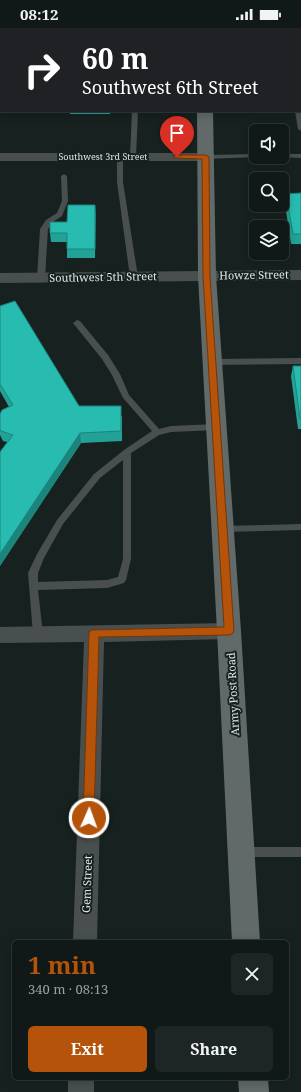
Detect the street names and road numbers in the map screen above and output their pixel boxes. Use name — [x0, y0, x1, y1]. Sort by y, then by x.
street label: Southwest 3rd Street — [58, 150, 148, 163]
street label: Howze Street — [219, 266, 289, 283]
street label: Southwest 5th Street — [49, 268, 157, 285]
street label: Army Post Road — [223, 652, 242, 736]
street label: Gem Street — [78, 855, 95, 913]

